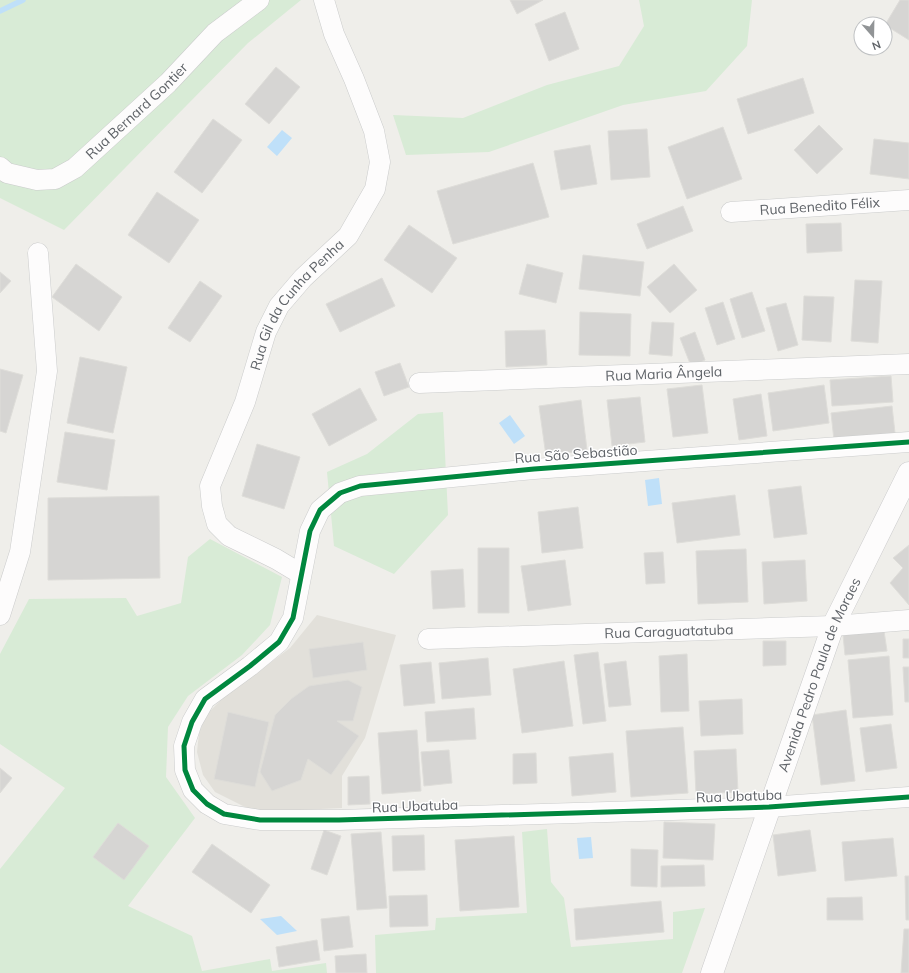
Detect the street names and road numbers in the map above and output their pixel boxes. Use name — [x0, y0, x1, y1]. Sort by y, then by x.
street label: Rua Bernard Gontier — [82, 58, 192, 163]
street label: Rua Benedito Félix — [759, 193, 881, 219]
street label: Rua Gil da Cunha Penha — [246, 235, 348, 372]
street label: Rua Maria Ângela — [605, 362, 723, 385]
street label: Rua São Sebastião — [514, 441, 638, 467]
street label: Avenida Pedro Paula de Moraes — [774, 575, 865, 774]
street label: Rua Caraguatatuba — [604, 620, 734, 642]
street label: Rua Ubatuba — [695, 785, 783, 807]
street label: Rua Ubatuba — [371, 795, 459, 817]

